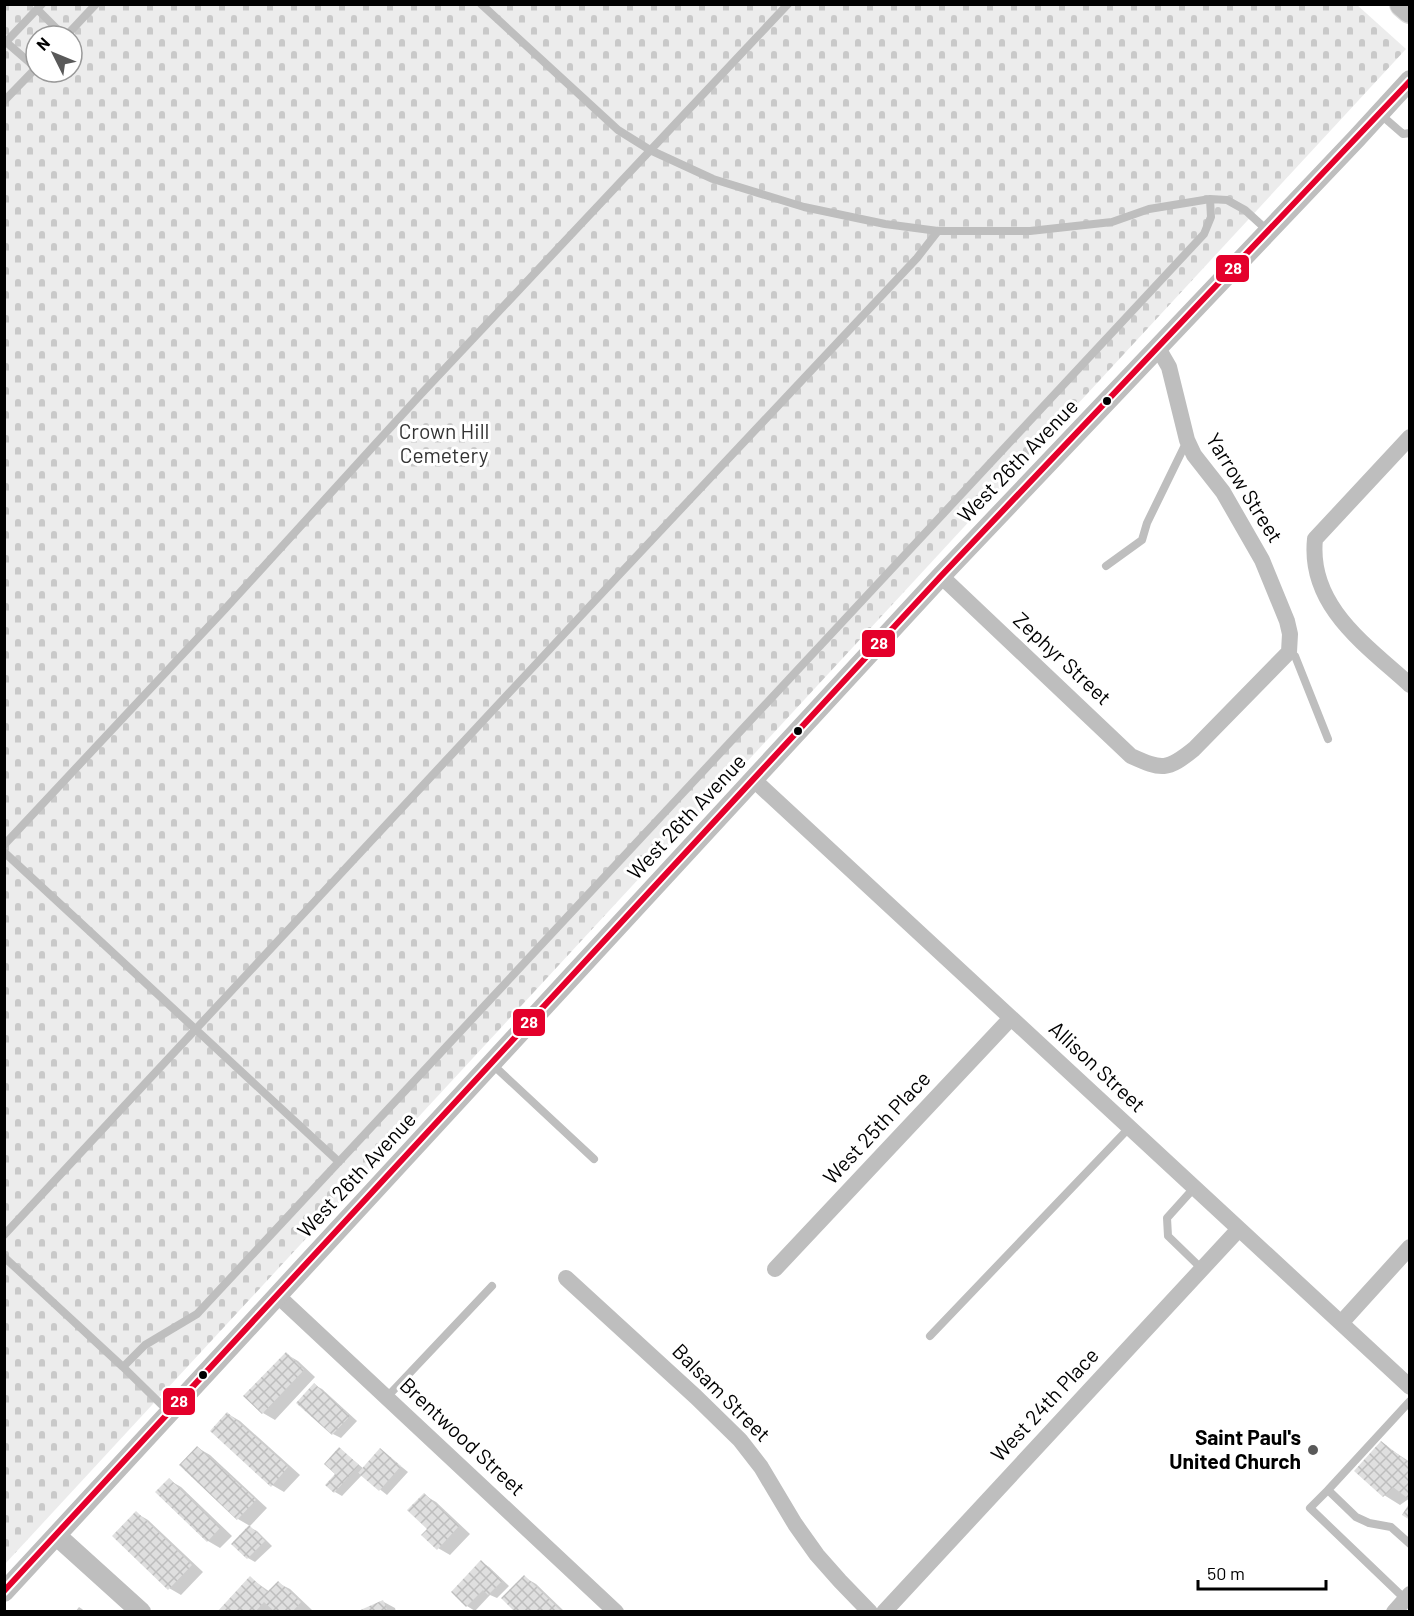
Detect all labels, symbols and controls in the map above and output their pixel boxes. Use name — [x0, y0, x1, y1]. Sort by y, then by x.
north arrow — [24, 24, 84, 84]
text: N — [32, 33, 53, 54]
line badge: 28 — [1215, 254, 1250, 283]
text: 28 — [1224, 258, 1242, 277]
street label: West 26th Avenue — [952, 393, 1082, 527]
unlabelled marker — [1101, 395, 1113, 407]
park label: Crown Hill Cemetery — [399, 418, 489, 467]
street label: Yarrow Street — [1202, 428, 1289, 547]
street label: Zephyr Street — [1009, 606, 1117, 709]
line badge: 28 — [861, 629, 896, 658]
text: 28 — [870, 633, 888, 652]
unlabelled marker — [792, 725, 804, 737]
street label: West 26th Avenue — [621, 748, 750, 884]
line badge: 28 — [512, 1008, 546, 1037]
text: 28 — [520, 1012, 538, 1031]
street label: Allison Street — [1045, 1015, 1151, 1117]
street label: West 25th Place — [817, 1065, 935, 1189]
street label: West 26th Avenue — [291, 1106, 420, 1242]
street label: Balsam Street — [668, 1338, 776, 1446]
street label: West 24th Place — [985, 1342, 1103, 1466]
unlabelled marker — [197, 1369, 209, 1381]
street label: Brentwood Street — [395, 1372, 531, 1500]
line badge: 28 — [162, 1387, 196, 1416]
text: 28 — [170, 1391, 188, 1410]
place label: Saint Paul's United Church — [1169, 1424, 1301, 1473]
marker: Saint Paul's United Church — [1306, 1443, 1320, 1457]
scale bar — [1198, 1553, 1326, 1591]
text: 50 m — [1207, 1562, 1245, 1584]

